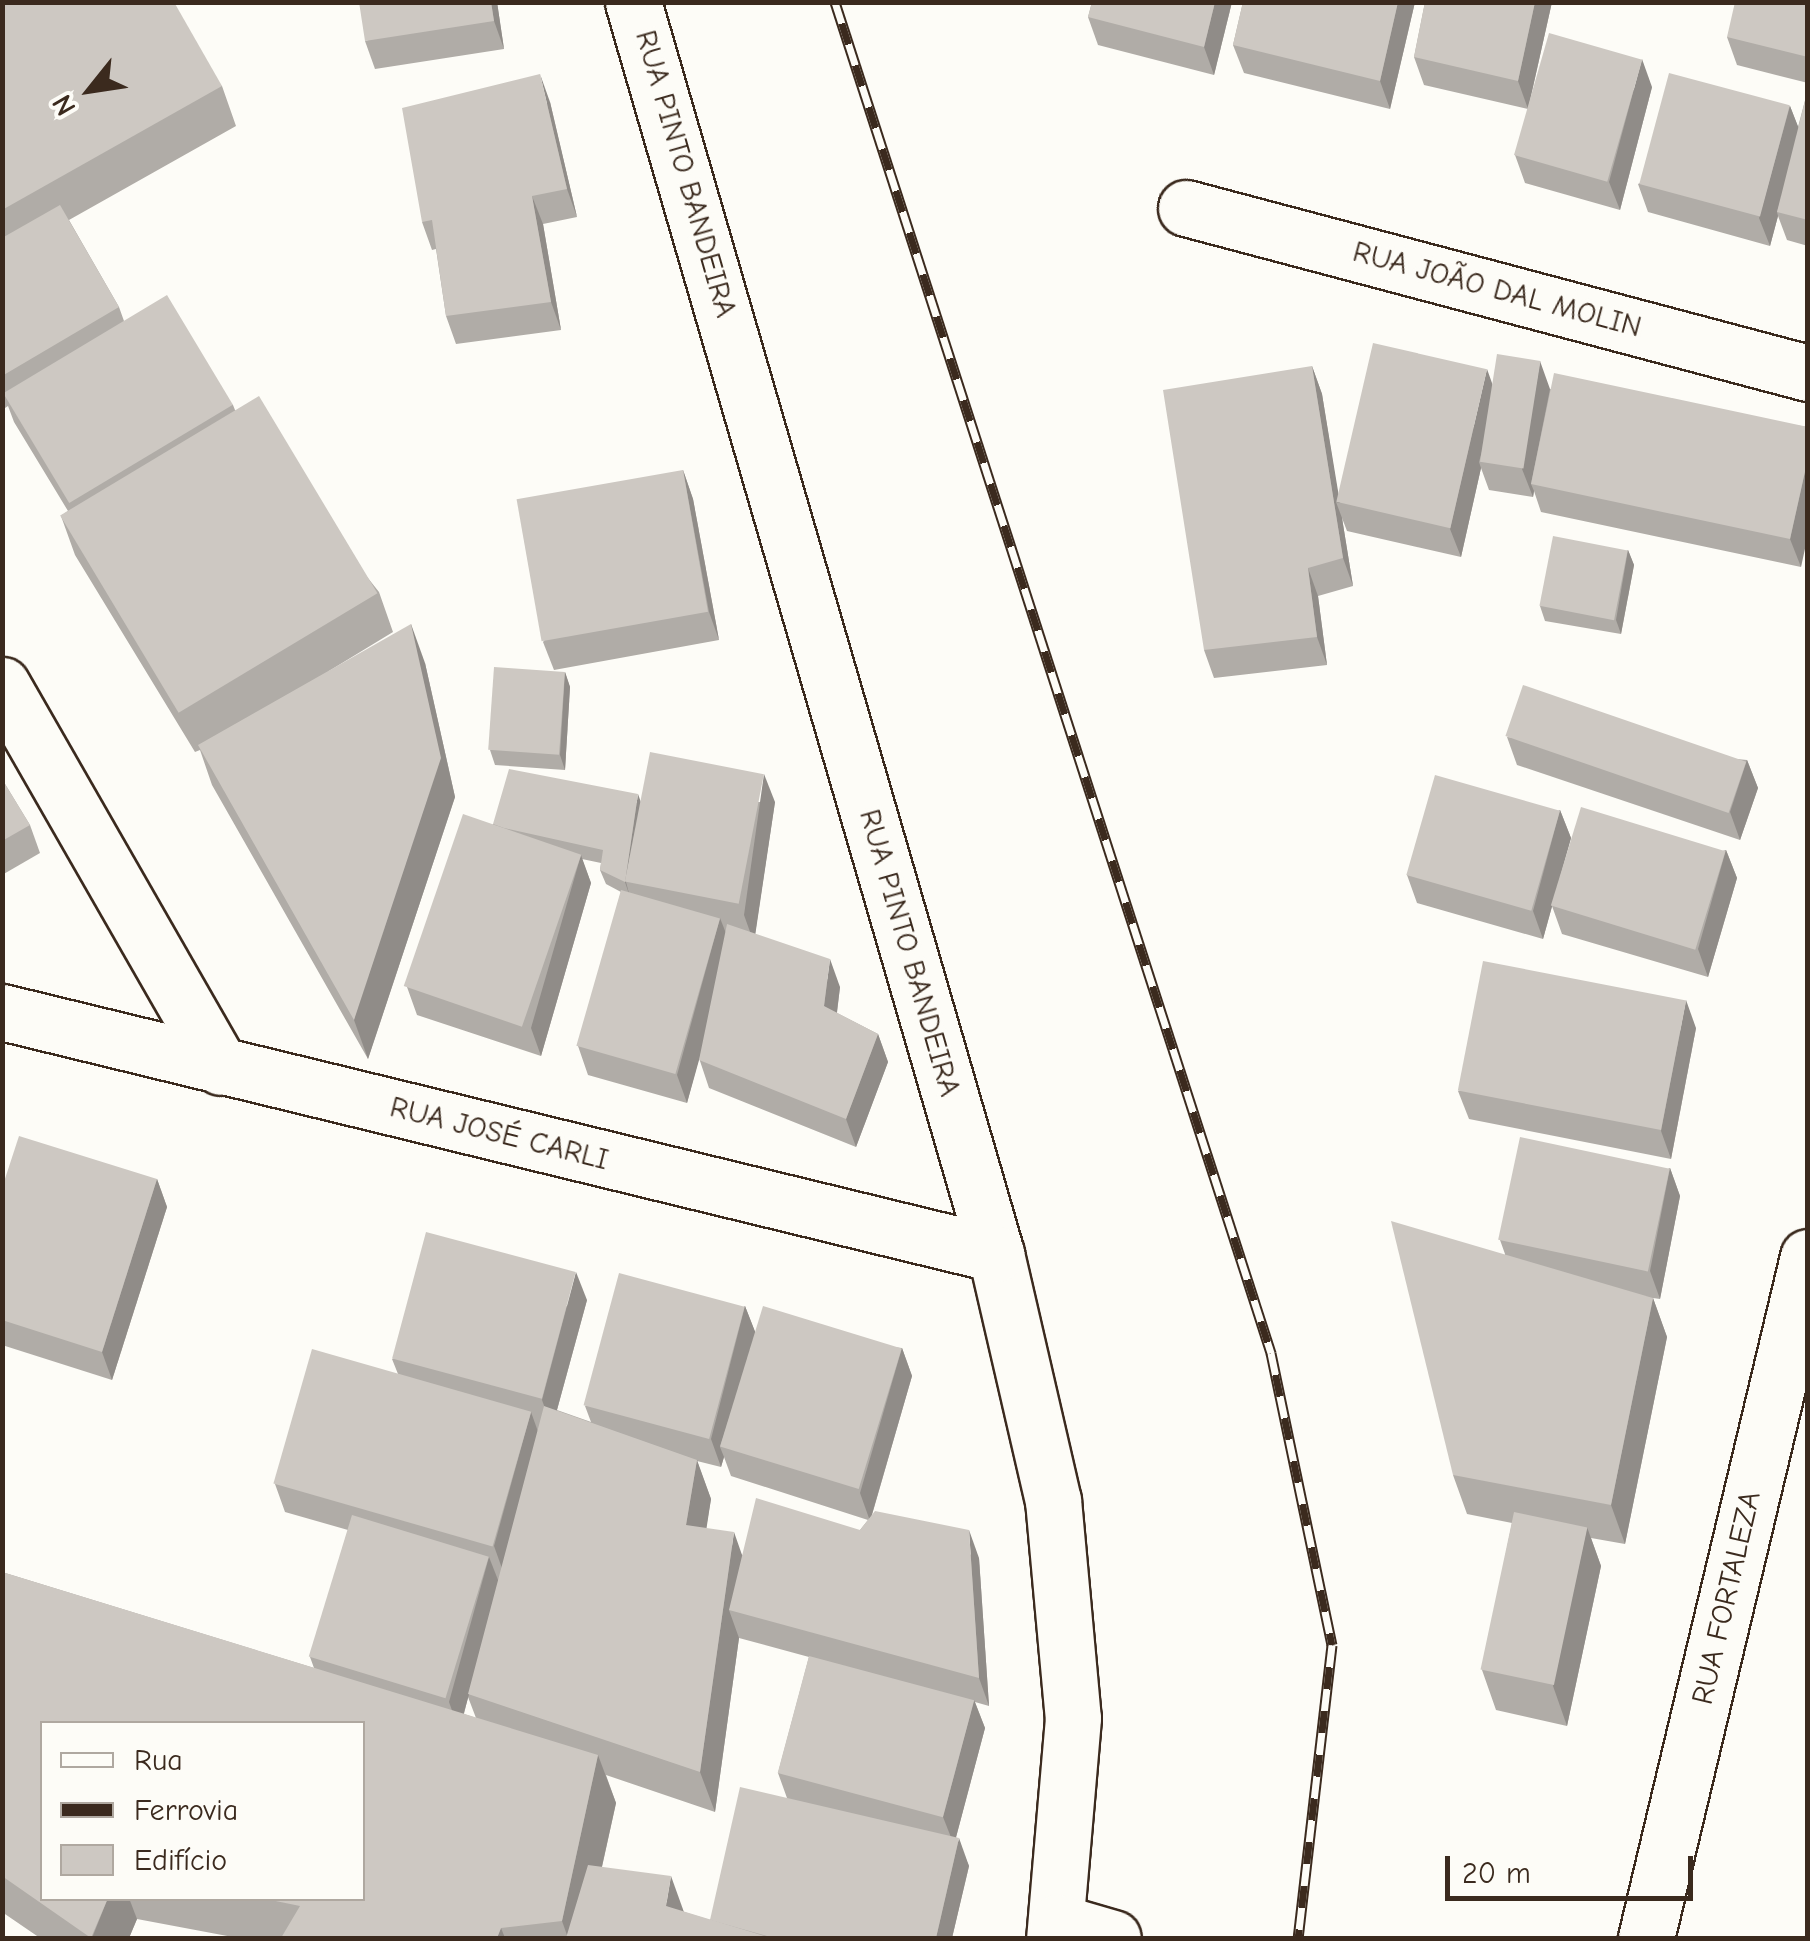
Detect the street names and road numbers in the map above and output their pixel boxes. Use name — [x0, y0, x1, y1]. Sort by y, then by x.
street label: RUA PINTO BANDEIRA — [627, 26, 743, 322]
street label: RUA JOÃO DAL MOLIN — [1349, 234, 1645, 346]
street label: RUA PINTO BANDEIRA — [851, 805, 967, 1101]
street label: RUA JOSÉ CARLI — [386, 1089, 612, 1179]
street label: RUA FORTALEZA — [1685, 1488, 1769, 1708]

